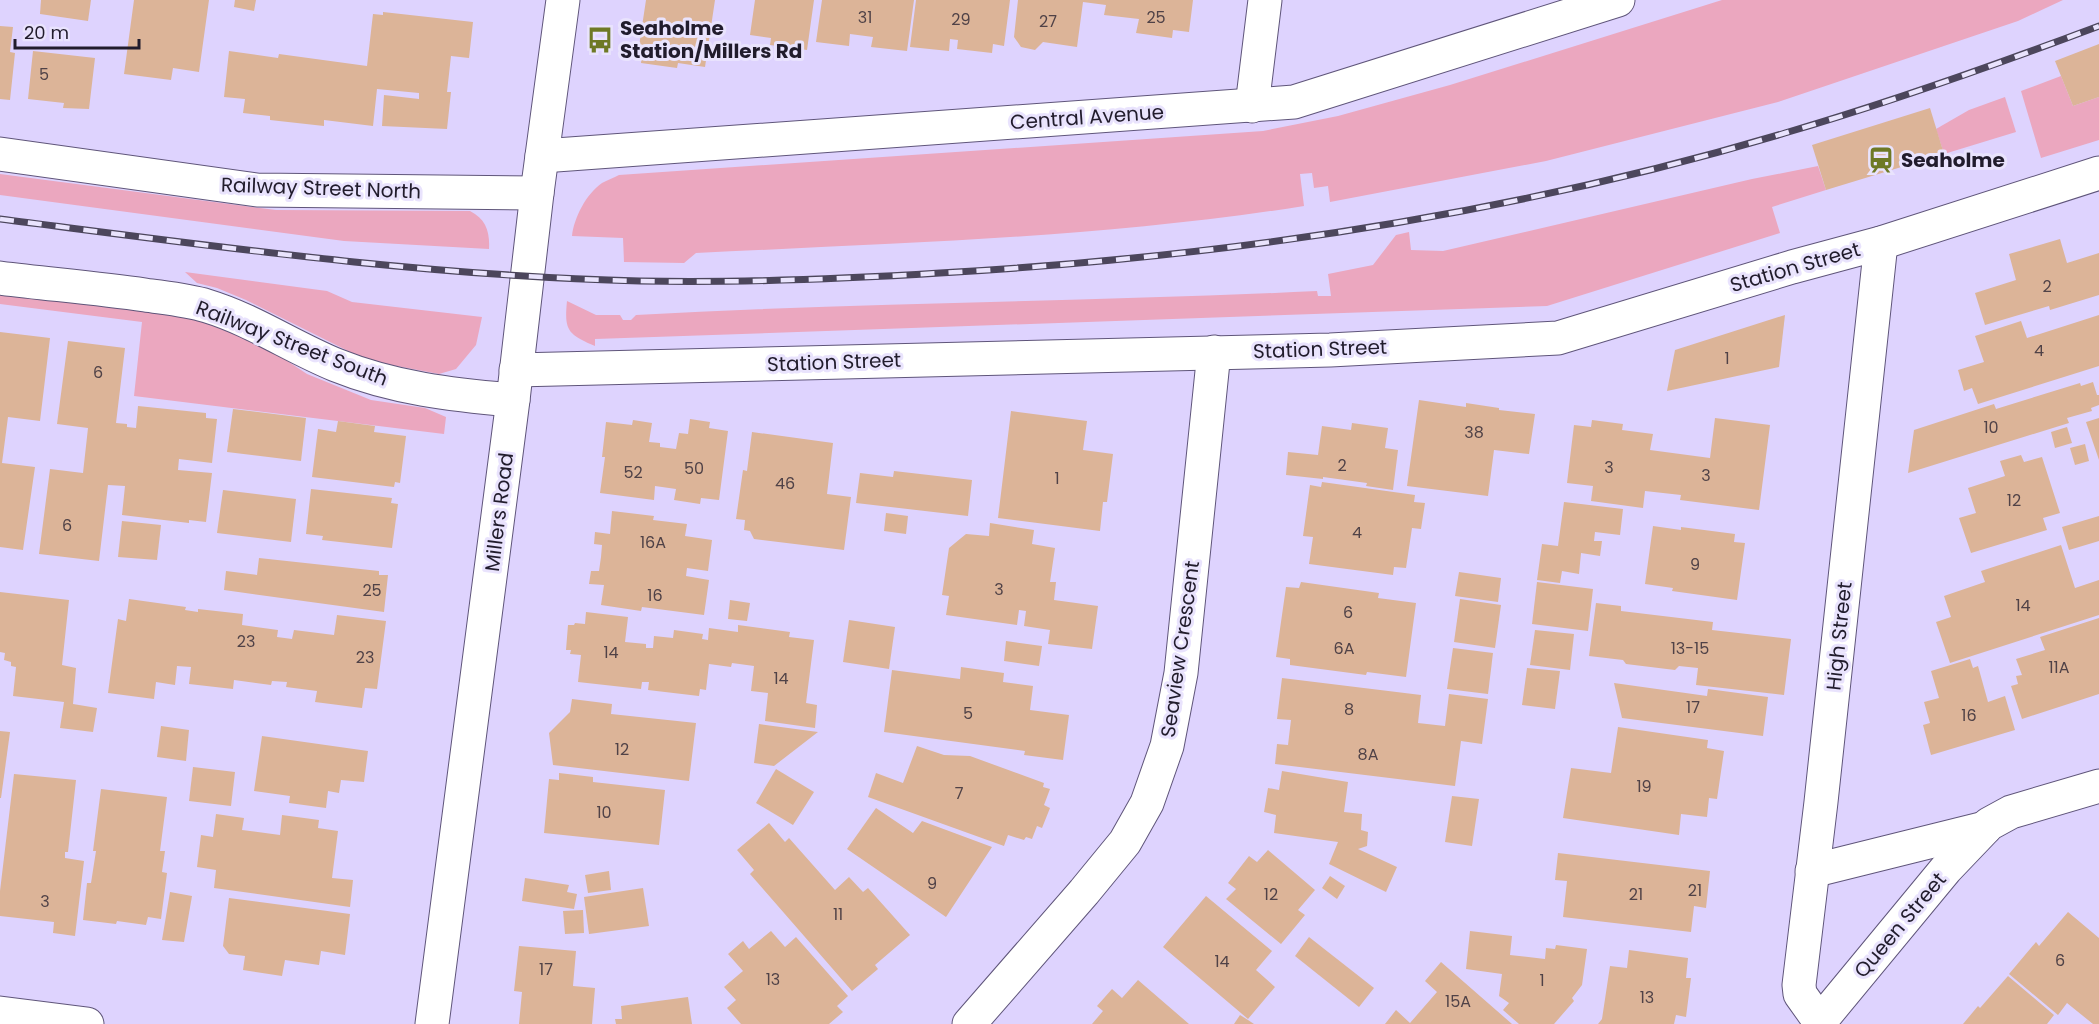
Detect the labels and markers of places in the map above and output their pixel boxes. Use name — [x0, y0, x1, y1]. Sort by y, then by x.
place label: Seaholme Station/Millers Rd — [620, 14, 802, 65]
bus stop icon: Seaholme Station/Millers Rd — [585, 25, 615, 55]
station icon: Seaholme — [1866, 145, 1896, 175]
place label: Seaholme — [1901, 146, 2005, 174]

